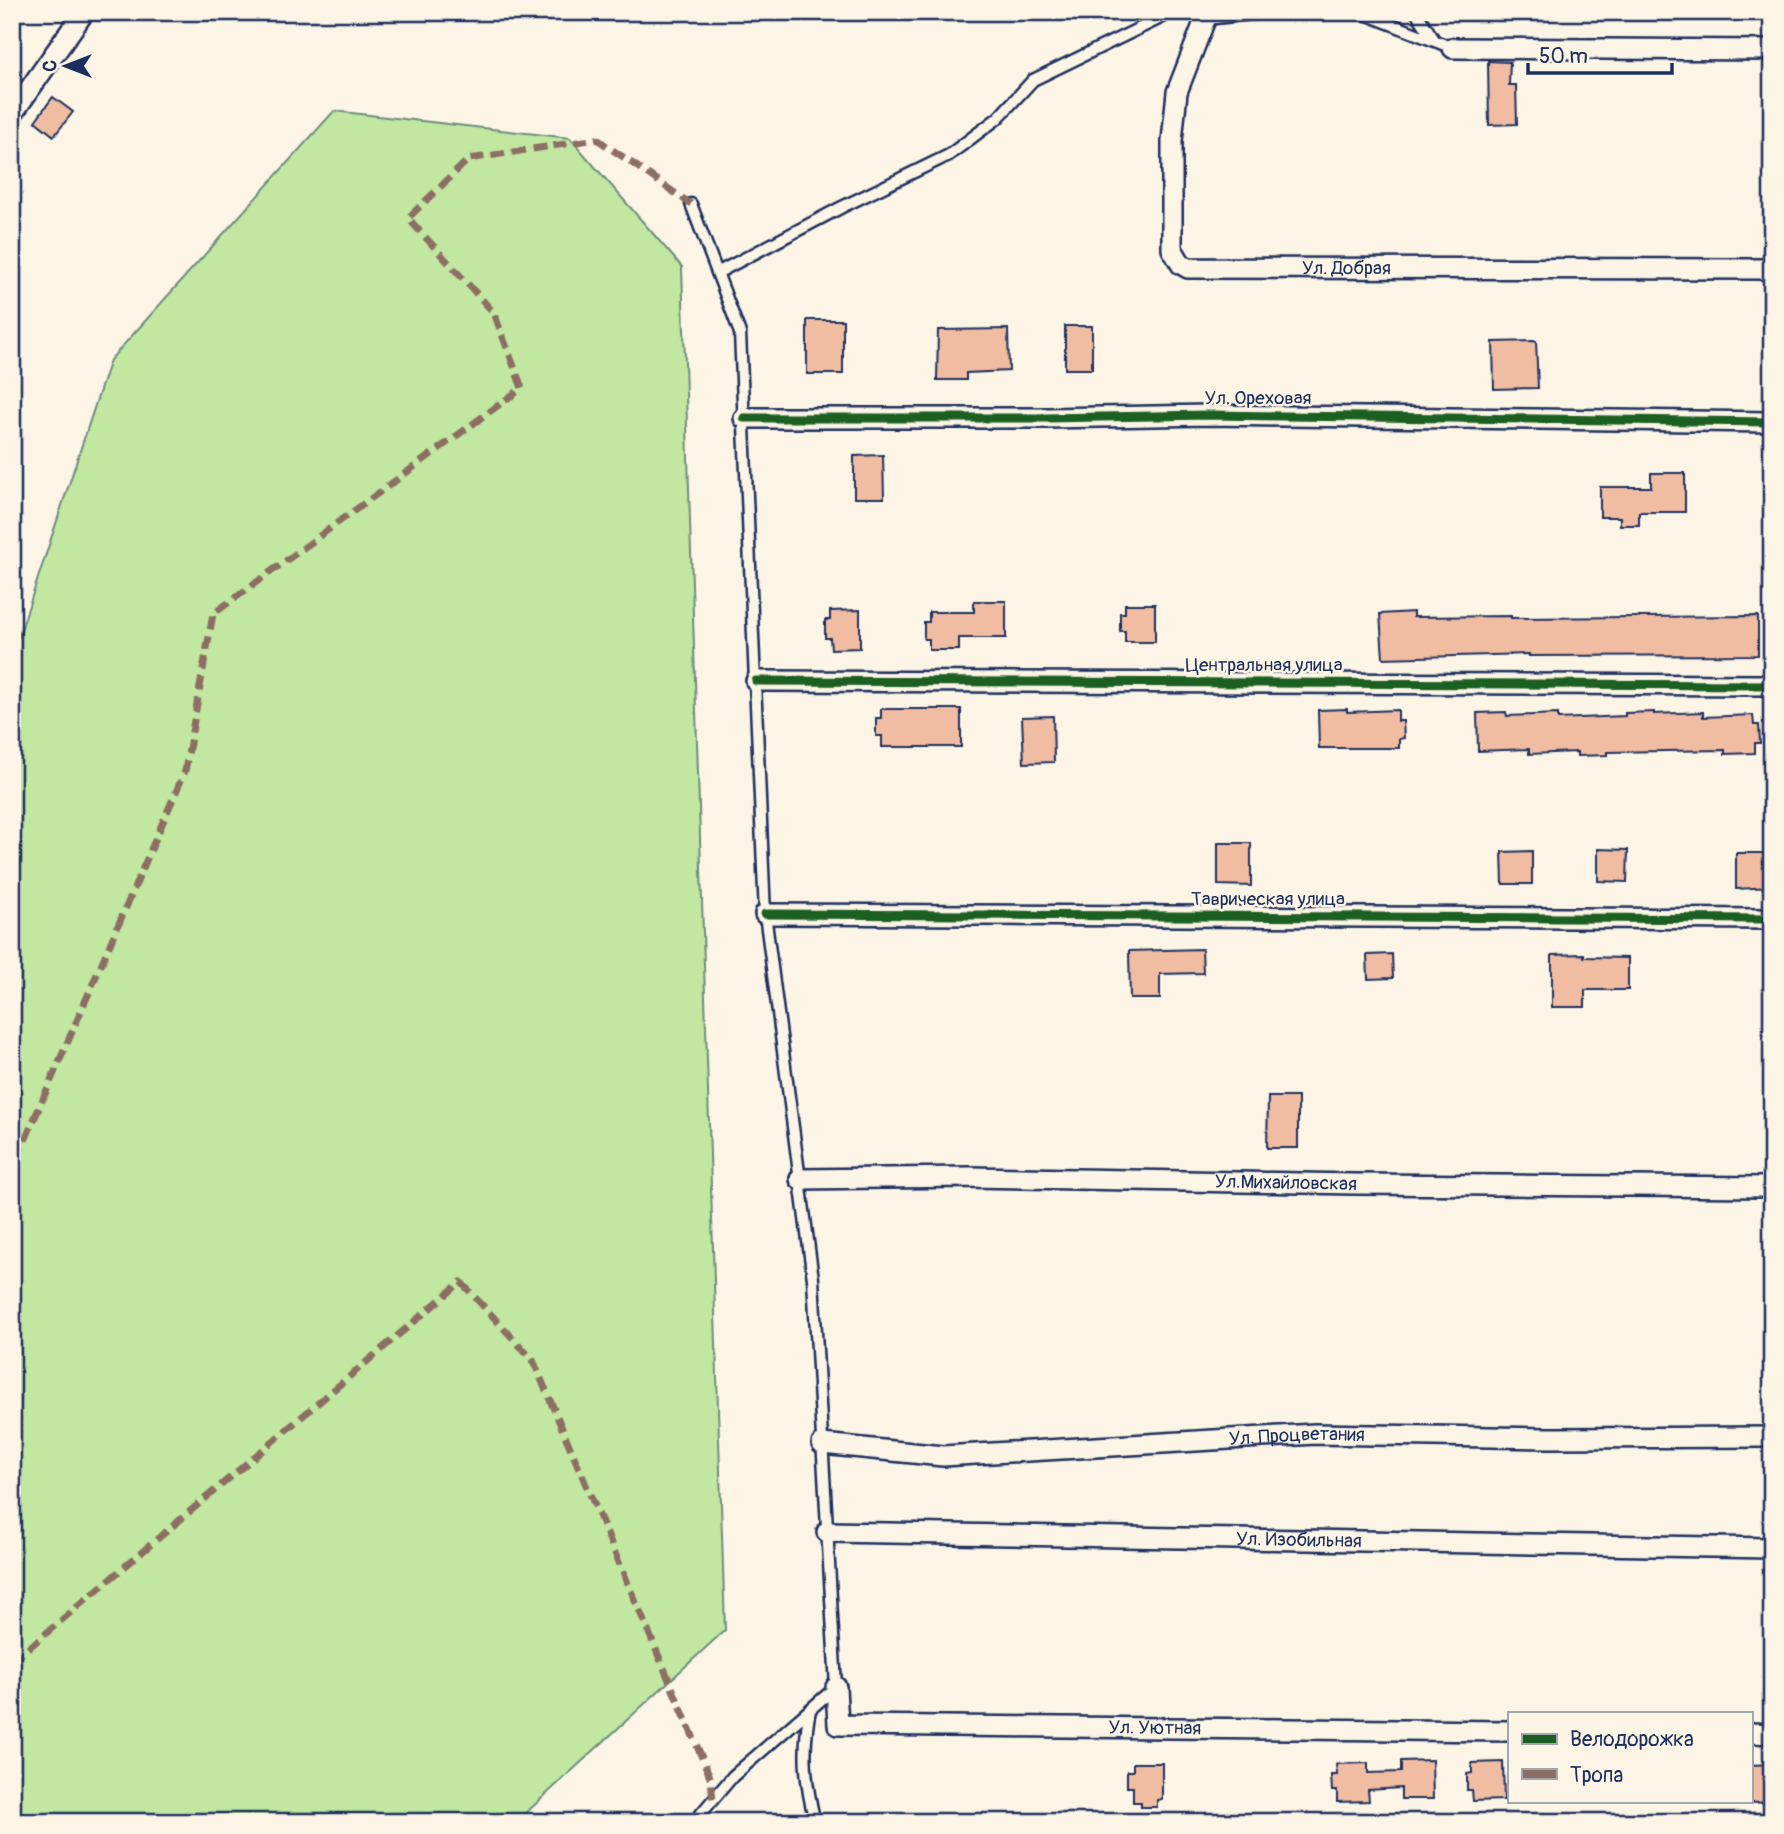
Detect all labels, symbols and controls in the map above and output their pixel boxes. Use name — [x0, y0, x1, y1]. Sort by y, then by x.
north arrow — [32, 32, 102, 102]
scale bar — [1528, 32, 1672, 76]
text: 50 m — [1539, 43, 1588, 70]
text: С — [38, 60, 62, 72]
street label: Ул. Добрая — [1302, 256, 1391, 280]
street label: Ул. Ореховая — [1205, 386, 1312, 410]
street label: Центральная улица — [1185, 653, 1343, 677]
street label: Таврическая улица — [1191, 887, 1345, 911]
street label: Ул.Михайловская — [1215, 1169, 1357, 1196]
street label: Ул. Процветания — [1228, 1422, 1365, 1451]
street label: Ул. Изобильная — [1236, 1527, 1362, 1553]
legend — [1508, 1712, 1752, 1802]
street label: Ул. Уютная — [1108, 1715, 1201, 1740]
text: Велодорожка — [1570, 1726, 1694, 1753]
text: Тропа — [1570, 1762, 1623, 1789]

